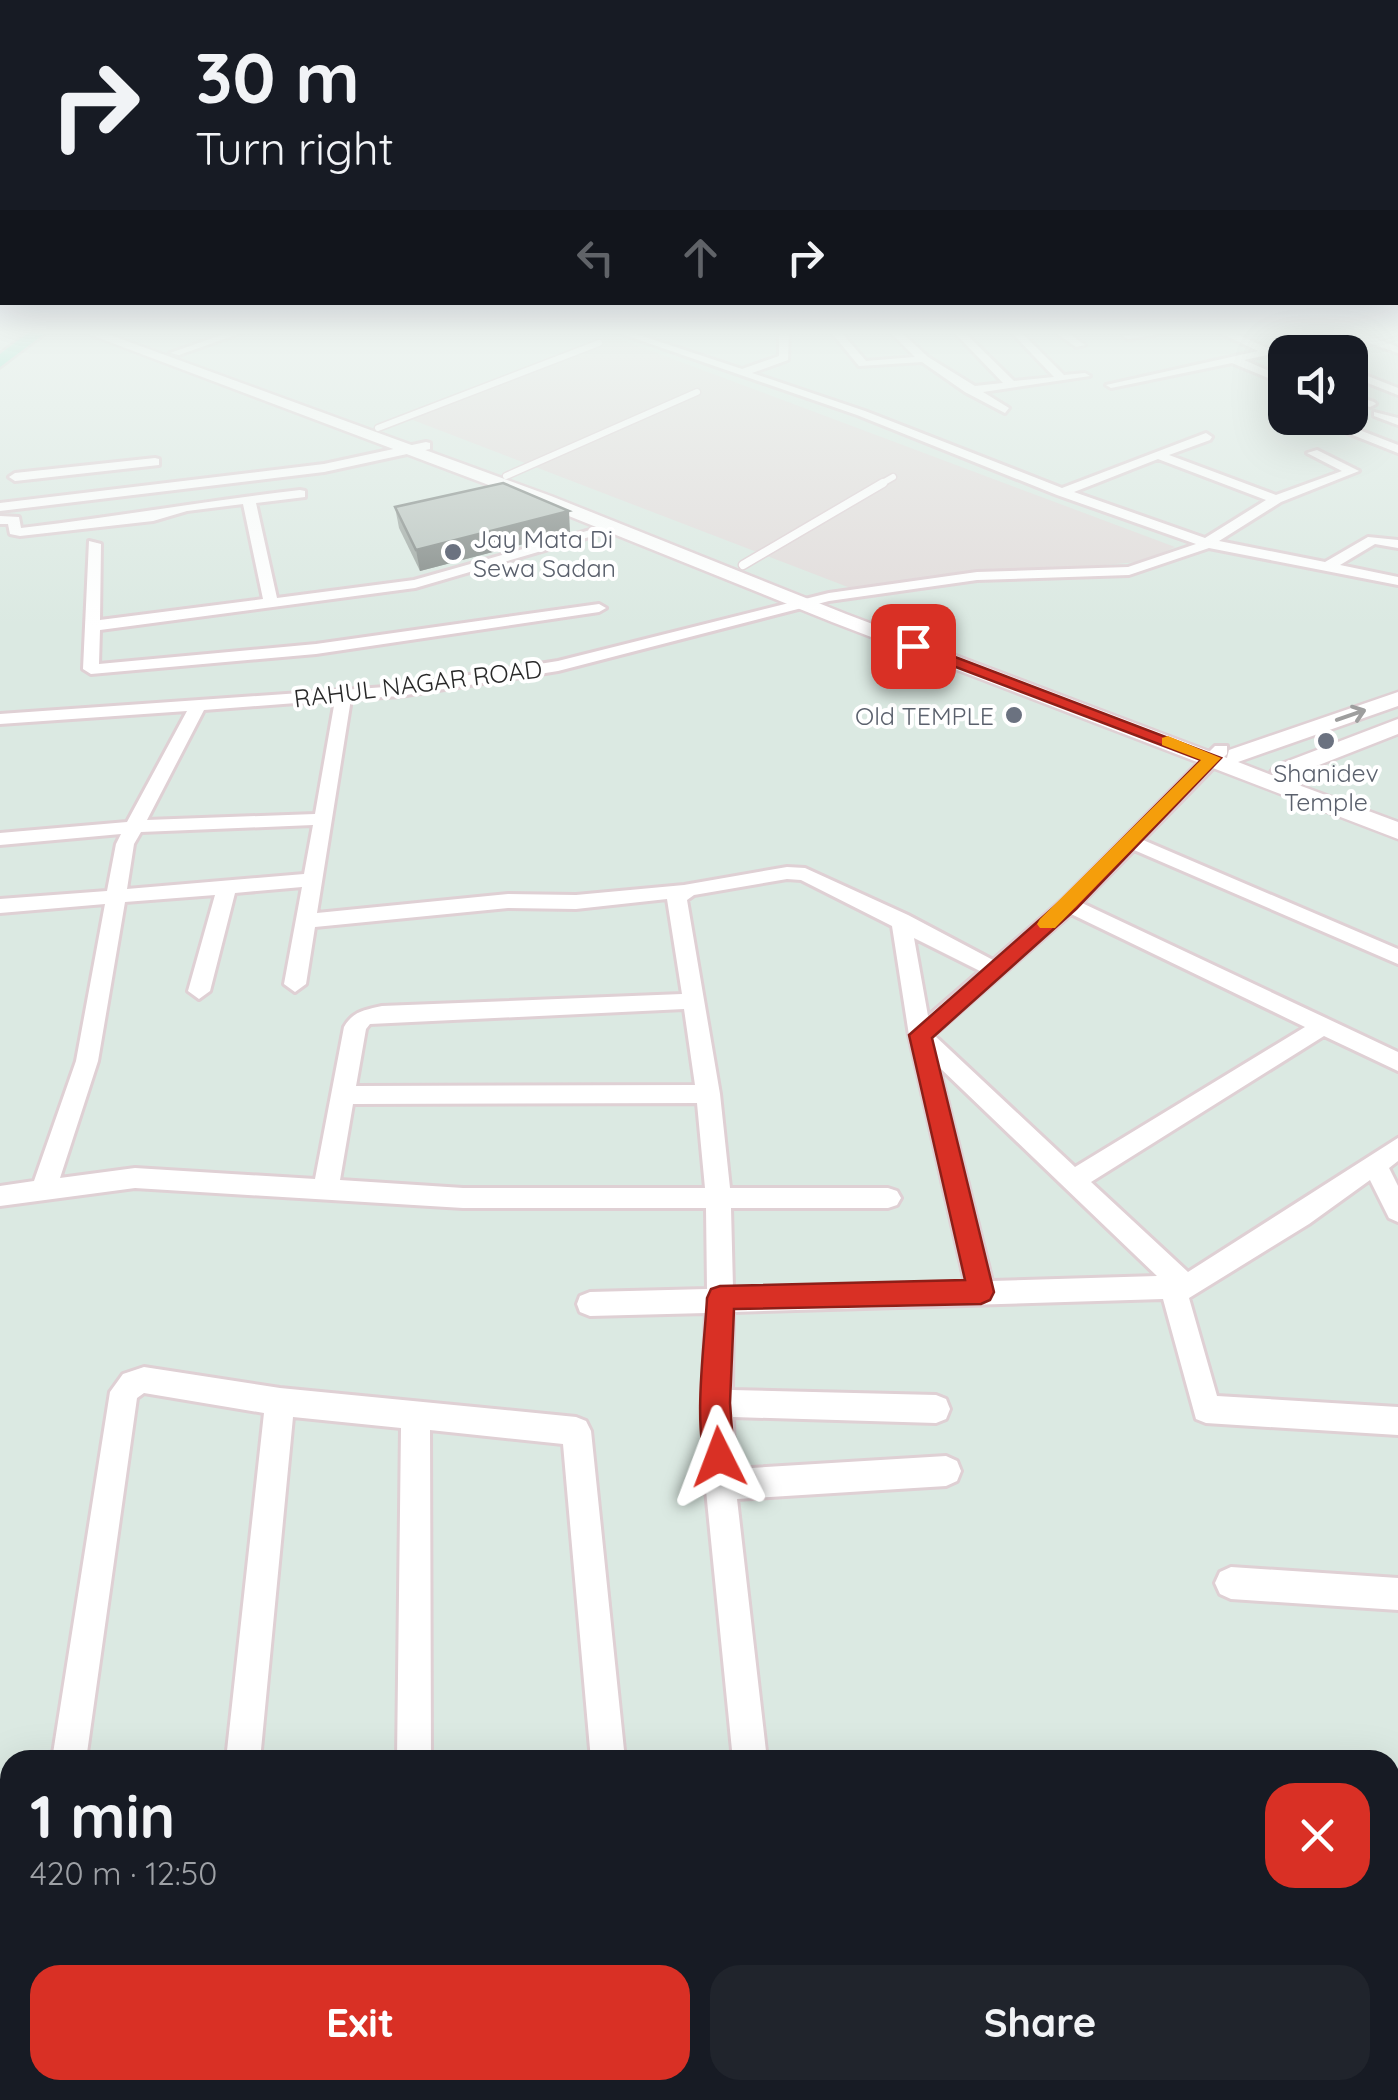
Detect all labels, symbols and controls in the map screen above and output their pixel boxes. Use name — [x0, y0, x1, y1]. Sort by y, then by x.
text: 30 m — [195, 33, 360, 121]
icon: right — [30, 40, 160, 170]
text: Turn right — [195, 120, 394, 176]
icon: left — [568, 230, 623, 285]
icon: ahead — [673, 230, 728, 285]
icon: right — [778, 230, 833, 285]
map controls — [1268, 335, 1368, 435]
button: sound — [1268, 335, 1368, 435]
place label: Jay Mata Di Sewa Sadan — [473, 523, 616, 583]
marker: Jay Mata Di Sewa Sadan — [442, 541, 464, 563]
pin — [871, 604, 956, 689]
icon: arrive — [886, 619, 941, 674]
street label: RAHUL NAGAR ROAD — [292, 652, 544, 714]
place label: Old TEMPLE — [855, 700, 994, 731]
marker: Old TEMPLE — [1003, 704, 1025, 726]
one-way arrow — [1334, 705, 1365, 723]
marker: Shanidev Temple — [1315, 730, 1337, 752]
place label: Shanidev Temple — [1273, 757, 1379, 817]
position arrow — [667, 1405, 771, 1509]
text: 1 min — [30, 1778, 175, 1853]
button: close — [1265, 1783, 1370, 1888]
text: 420 m · 12:50 — [30, 1853, 217, 1893]
button: Exit — [30, 1965, 690, 2080]
button: Share — [710, 1965, 1370, 2080]

